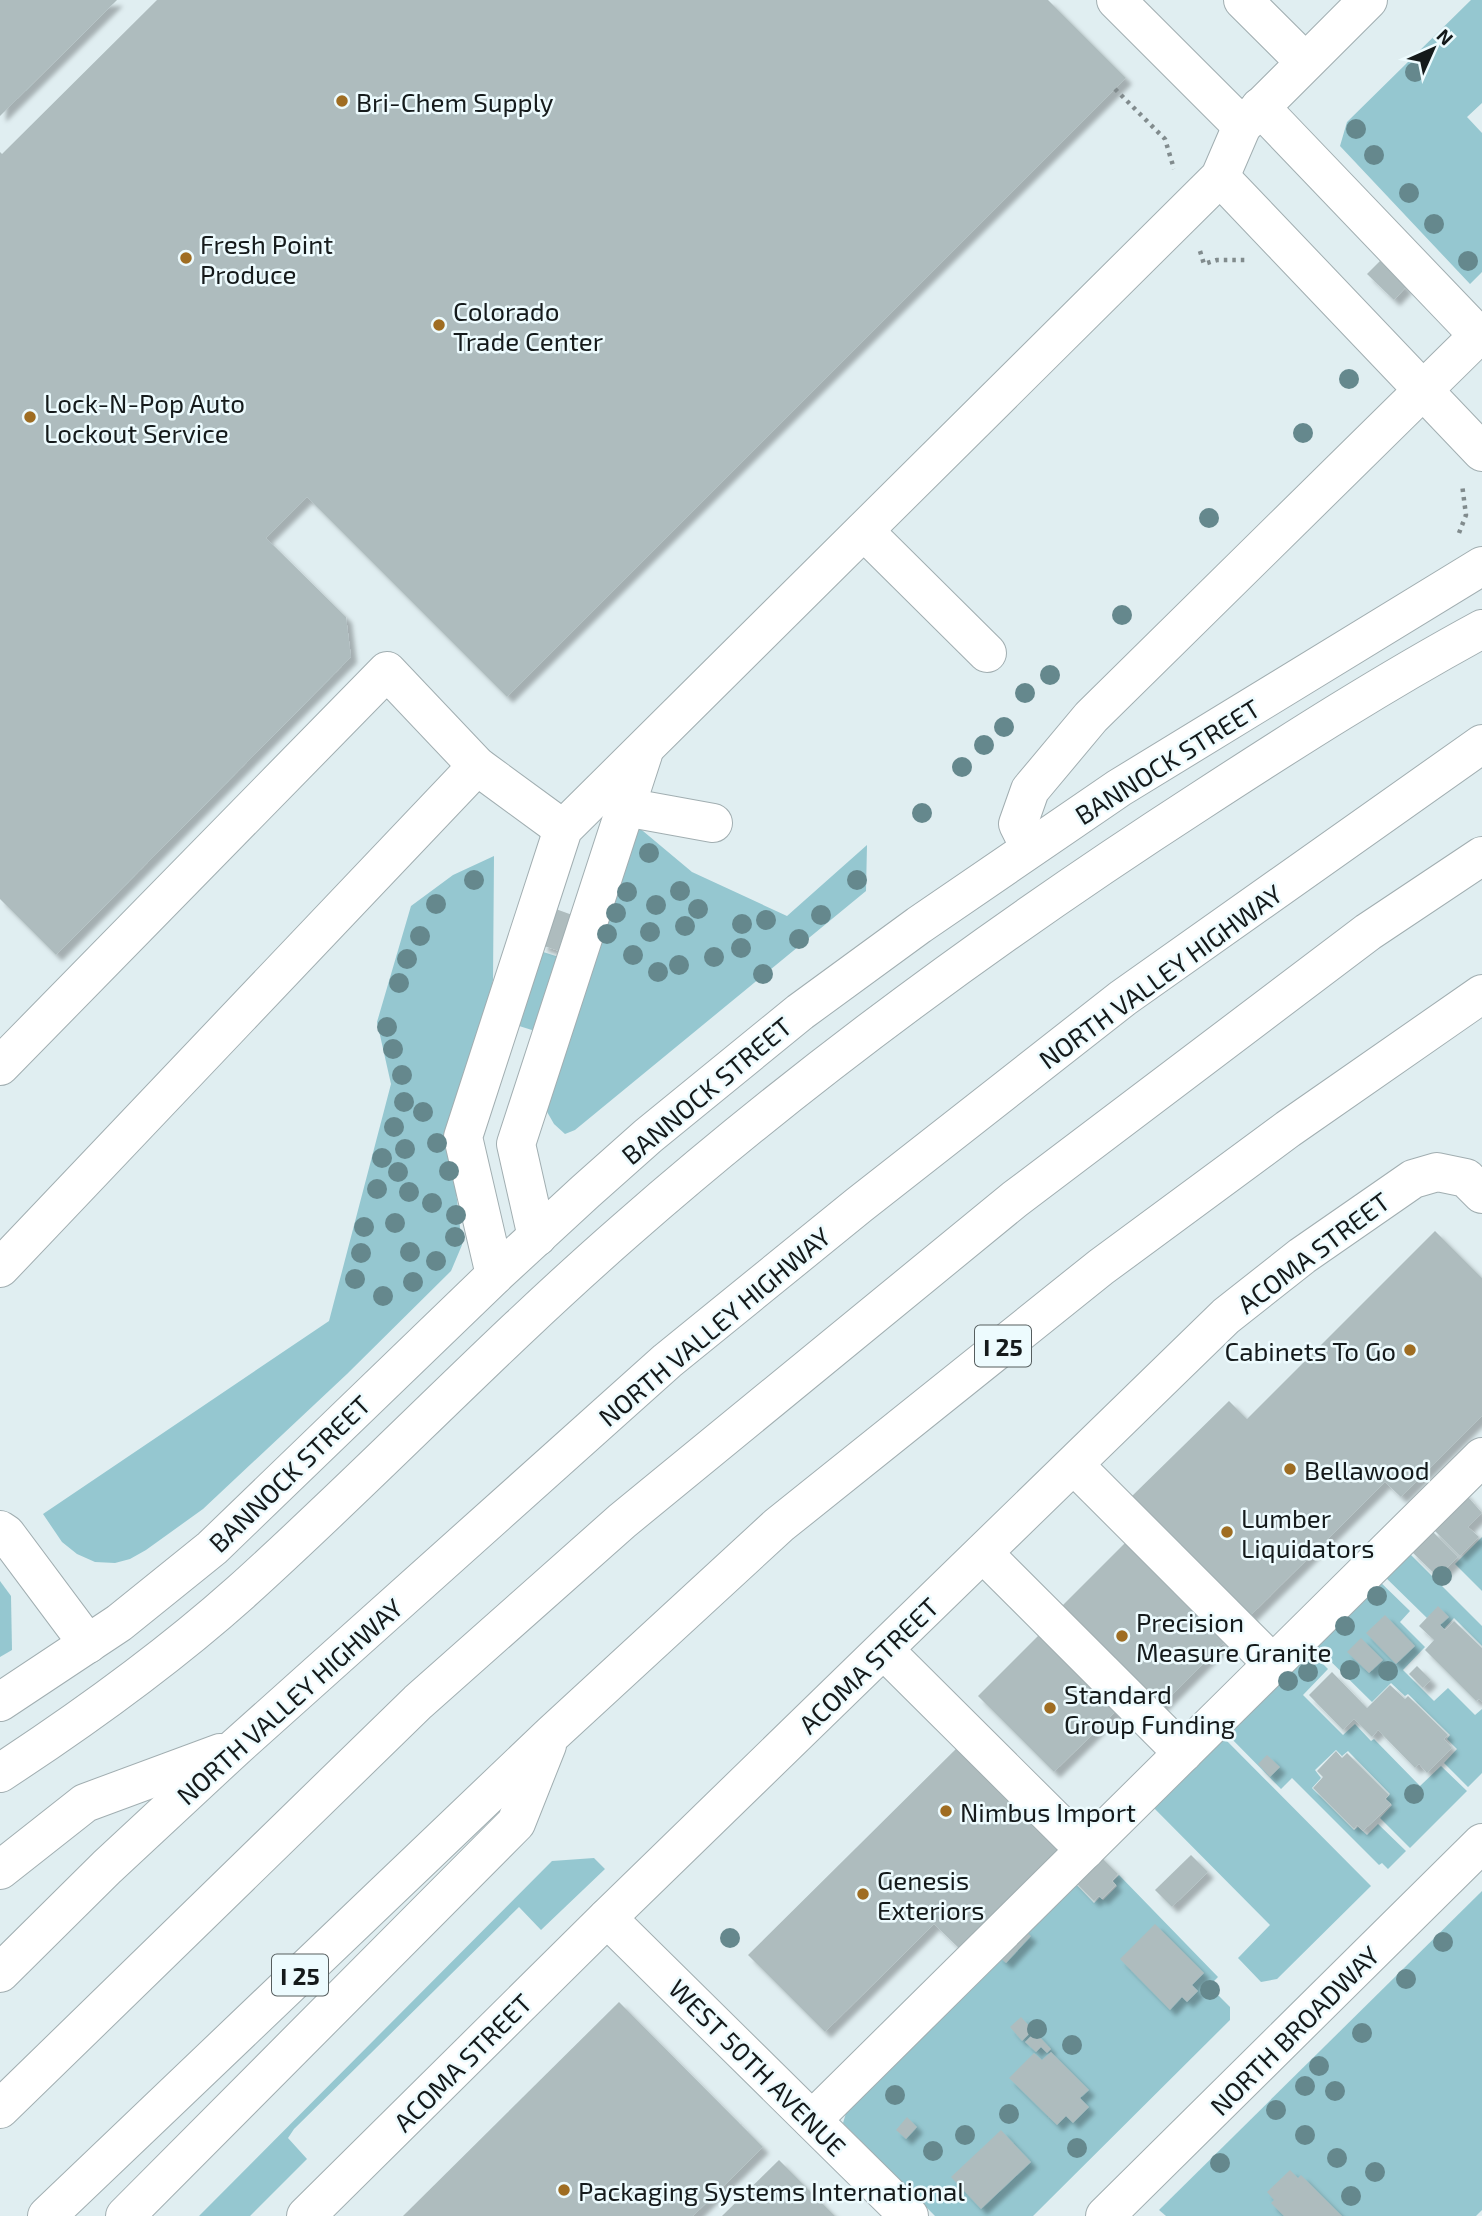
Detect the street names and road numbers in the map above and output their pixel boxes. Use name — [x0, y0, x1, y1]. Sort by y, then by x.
street label: BANNOCK STREET — [1069, 692, 1265, 830]
street label: NORTH VALLEY HIGHWAY — [1032, 877, 1288, 1075]
street label: BANNOCK STREET — [615, 1010, 797, 1170]
street label: ACOMA STREET — [1231, 1185, 1395, 1319]
street label: NORTH VALLEY HIGHWAY — [592, 1220, 836, 1432]
road number: I 25 — [975, 1326, 1031, 1366]
street label: BANNOCK STREET — [202, 1388, 376, 1558]
street label: NORTH VALLEY HIGHWAY — [170, 1591, 408, 1811]
street label: ACOMA STREET — [792, 1591, 944, 1739]
street label: NORTH BROADWAY — [1203, 1939, 1385, 2121]
road number: I 25 — [272, 1954, 328, 1996]
street label: WEST 50TH AVENUE — [663, 1972, 853, 2162]
street label: ACOMA STREET — [387, 1987, 537, 2137]

